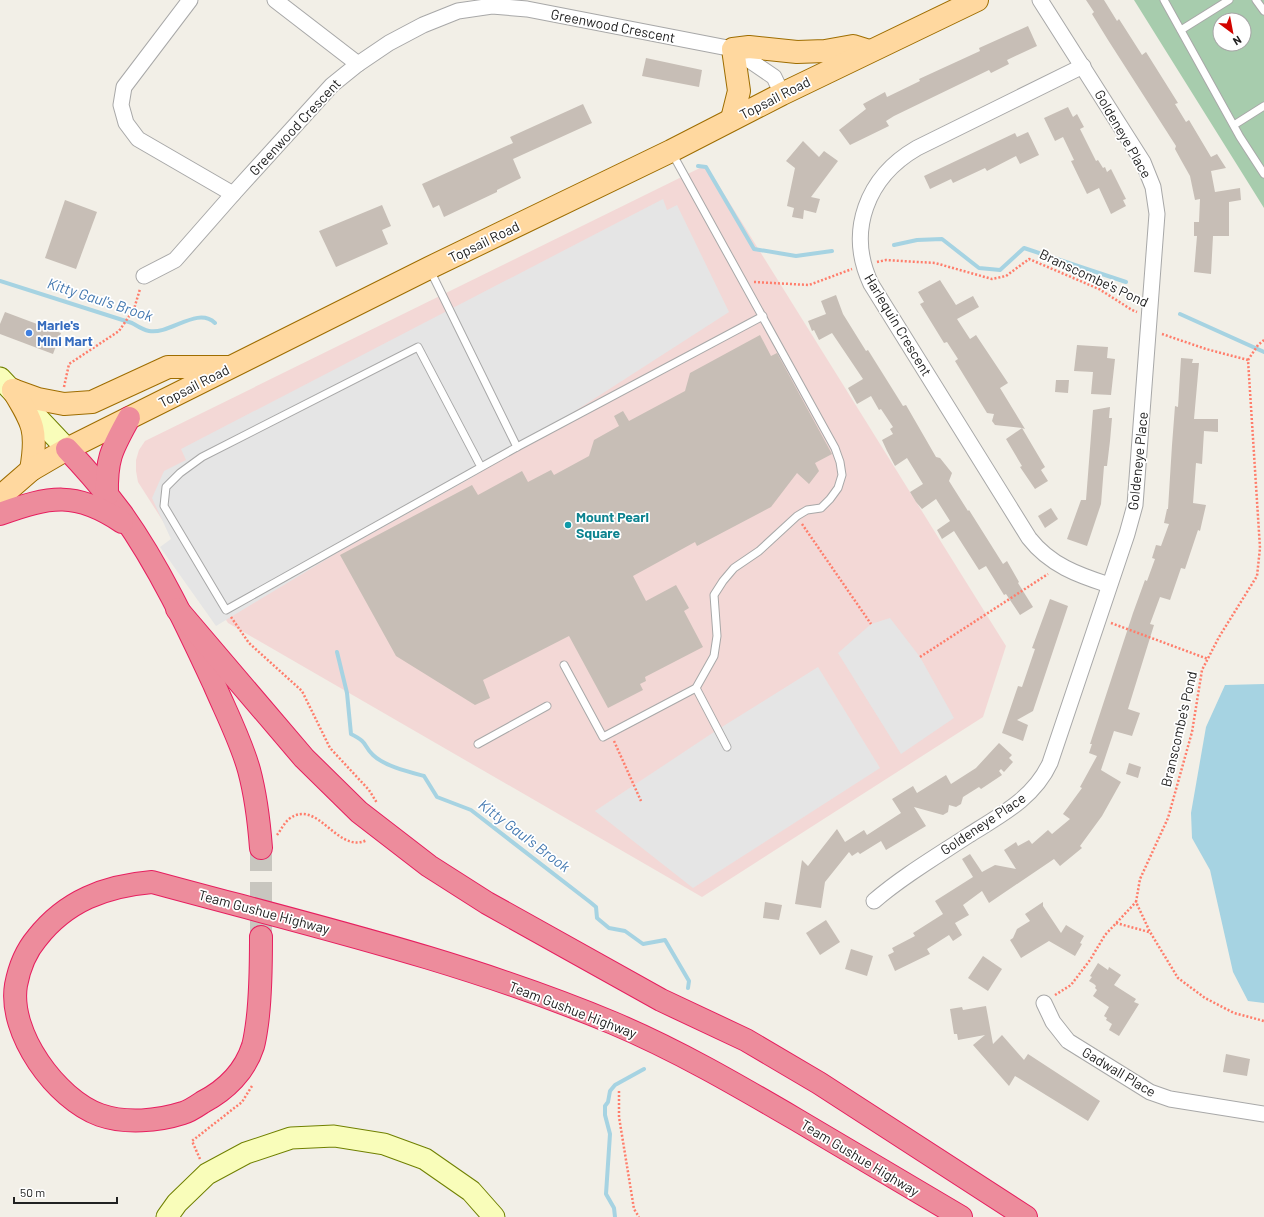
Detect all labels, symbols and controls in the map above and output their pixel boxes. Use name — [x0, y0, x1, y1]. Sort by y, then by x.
street label: Greenwood Crescent — [549, 5, 677, 46]
north arrow — [1212, 12, 1252, 52]
text: N — [1231, 33, 1244, 48]
street label: Topsail Road — [737, 73, 813, 123]
street label: Greenwood Crescent — [245, 75, 344, 179]
street label: Goldeneye Place — [1091, 87, 1156, 181]
street label: Topsail Road — [446, 217, 522, 266]
street label: Branscombe's Pond — [1037, 245, 1151, 310]
street label: Harlequin Crescent — [861, 271, 936, 379]
water label: Kitty Gaul's Brook — [45, 274, 156, 325]
place label: Marie's Mini Mart — [37, 316, 93, 349]
marker: Marie's Mini Mart — [24, 328, 34, 338]
street label: Topsail Road — [156, 361, 232, 411]
street label: Goldeneye Place — [1124, 411, 1151, 511]
place label: Mount Pearl Square — [576, 508, 649, 541]
marker: Mount Pearl Square — [563, 520, 573, 530]
street label: Branscombe's Pond — [1157, 669, 1200, 788]
street label: Goldeneye Place — [937, 789, 1029, 858]
water label: Kitty Gaul's Brook — [475, 795, 574, 876]
street label: Team Gushue Highway — [197, 886, 332, 937]
street label: Team Gushue Highway — [507, 977, 640, 1042]
street label: Gadwall Place — [1079, 1043, 1159, 1100]
street label: Team Gushue Highway — [798, 1115, 923, 1200]
scale bar — [14, 1179, 117, 1205]
text: 50 m — [20, 1185, 45, 1199]

